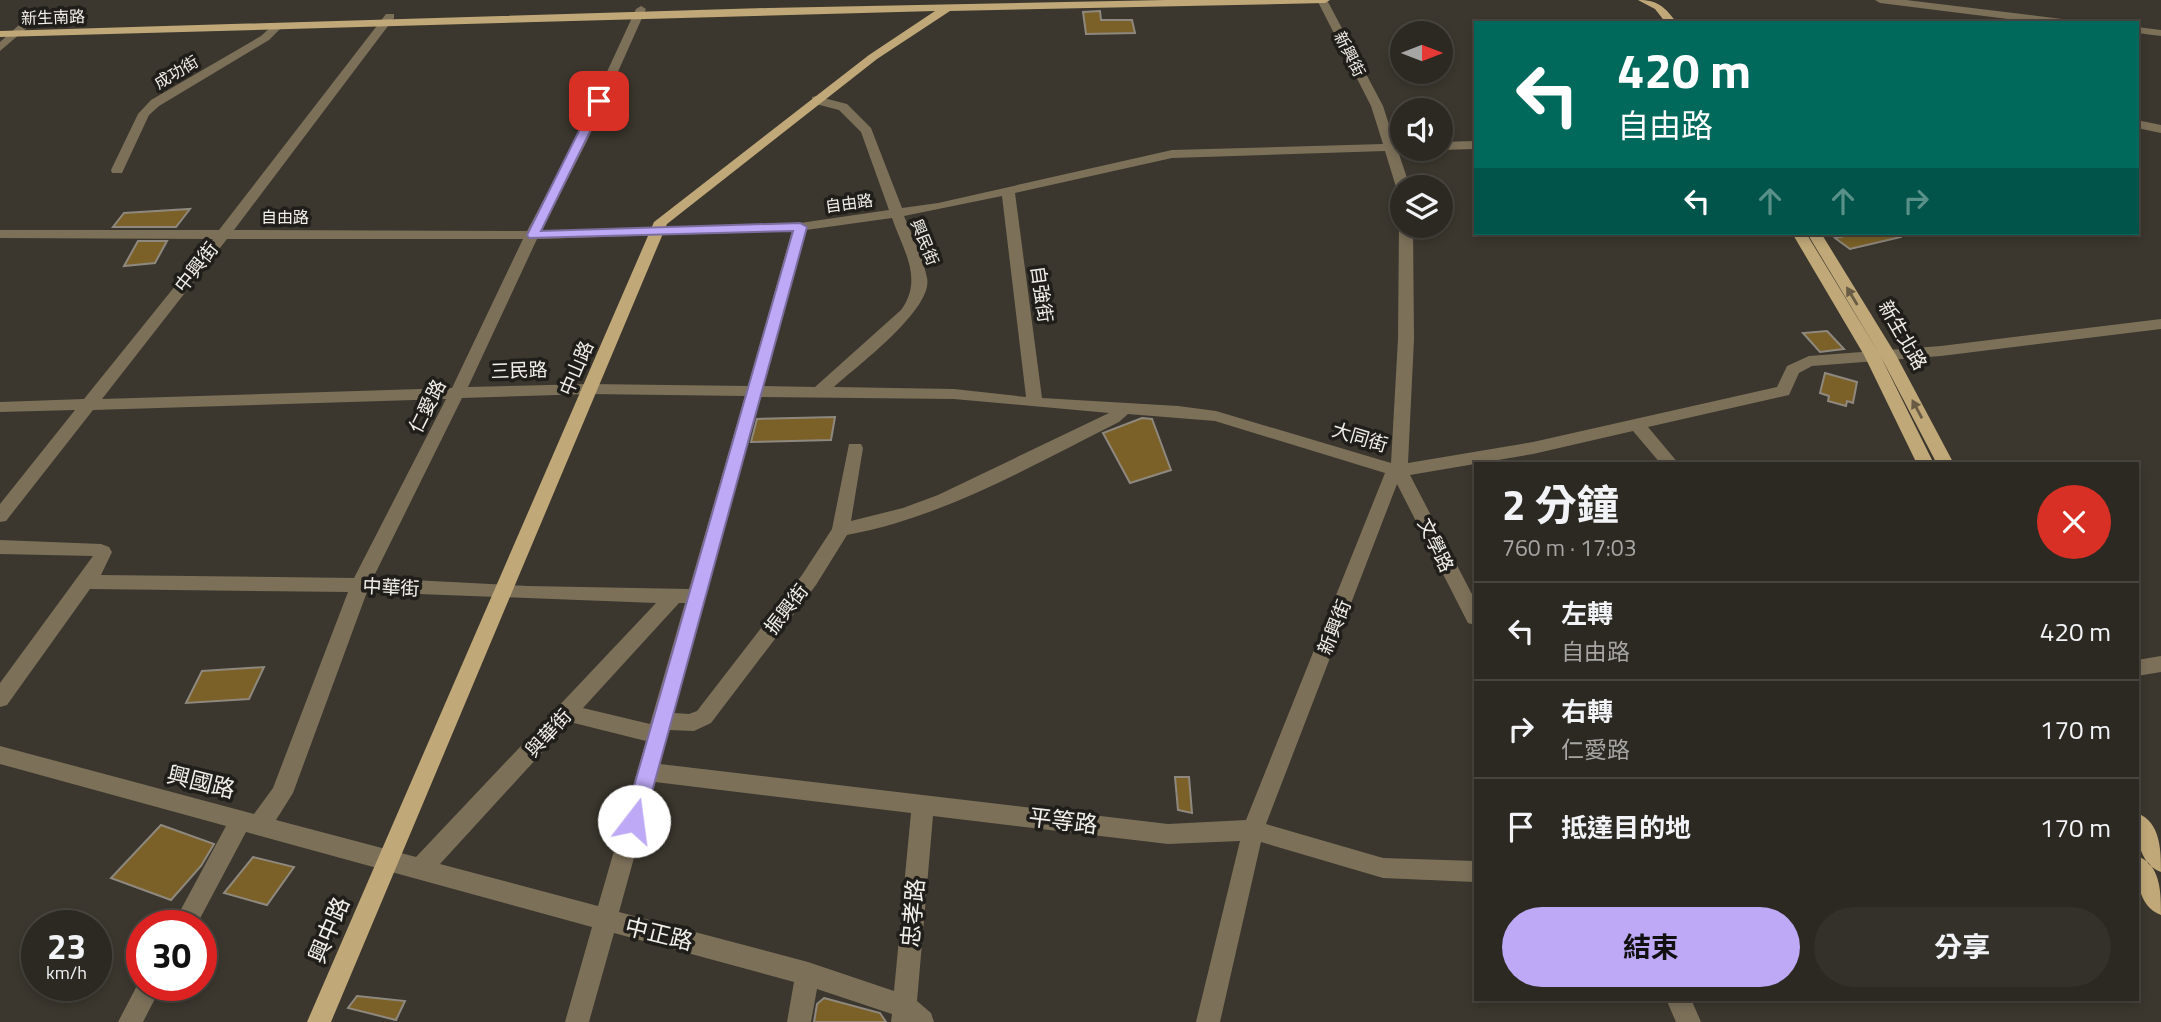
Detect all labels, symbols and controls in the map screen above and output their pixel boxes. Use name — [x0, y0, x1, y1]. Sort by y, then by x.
street label: 新生南路 — [21, 4, 85, 30]
north arrow — [1390, 21, 1452, 84]
map controls — [1390, 21, 1453, 238]
street label: 新興街 — [1328, 27, 1372, 81]
text: 420 m — [1617, 32, 1751, 107]
street label: 成功街 — [149, 49, 203, 95]
icon: left — [1502, 49, 1593, 140]
pin — [569, 71, 629, 131]
icon: arrive — [580, 82, 618, 120]
button: sound — [1390, 98, 1453, 161]
text: 自由路 — [1617, 101, 1713, 149]
button: layers — [1390, 175, 1453, 238]
icon: left — [1678, 182, 1716, 220]
icon: ahead — [1751, 182, 1789, 220]
icon: ahead — [1824, 182, 1862, 220]
icon: right — [1897, 182, 1935, 220]
street label: 自由路 — [824, 188, 874, 218]
street label: 自由路 — [261, 205, 309, 229]
street label: 興民街 — [905, 215, 945, 269]
street label: 中興街 — [167, 235, 225, 298]
street label: 自強街 — [1024, 264, 1061, 324]
one-way arrow — [1846, 287, 1859, 306]
street label: 新生北路 — [1872, 295, 1935, 375]
street label: 中山路 — [551, 336, 600, 400]
street label: 三民路 — [490, 354, 548, 385]
street label: 仁愛路 — [401, 374, 452, 438]
one-way arrow — [1911, 399, 1922, 419]
street label: 大同街 — [1329, 414, 1392, 459]
text: 2 分鐘 — [1502, 472, 1619, 536]
button: close — [2037, 485, 2111, 559]
street label: 文學路 — [1411, 513, 1462, 577]
text: 760 m · 17:03 — [1502, 530, 1637, 565]
street label: 中華街 — [362, 571, 420, 602]
street label: 振興街 — [757, 577, 815, 640]
text: 左轉 — [1561, 594, 1613, 633]
street label: 新興街 — [1309, 595, 1358, 659]
icon: left — [1502, 612, 1540, 650]
text: 420 m — [2040, 612, 2111, 651]
text: 自由路 — [1561, 634, 1630, 669]
text: 右轉 — [1561, 692, 1613, 731]
street label: 與華街 — [518, 702, 578, 763]
icon: right — [1502, 710, 1540, 748]
text: 170 m — [2040, 710, 2111, 749]
text: 仁愛路 — [1561, 732, 1630, 767]
street label: 興國路 — [163, 756, 239, 807]
position arrow — [597, 784, 671, 858]
street label: 平等路 — [1027, 799, 1099, 842]
icon: arrive — [1502, 808, 1540, 846]
text: 抵達目的地 — [1561, 808, 1691, 847]
text: 170 m — [2040, 808, 2111, 847]
street label: 忠孝路 — [892, 877, 933, 949]
street label: 興中路 — [299, 891, 358, 968]
button: 結束 — [1502, 907, 1800, 987]
button: 分享 — [1814, 907, 2111, 987]
street label: 中正路 — [621, 908, 697, 959]
speed limit sign: 30 — [126, 910, 217, 1001]
text: 23 — [47, 919, 86, 973]
text: km/h — [46, 959, 87, 986]

